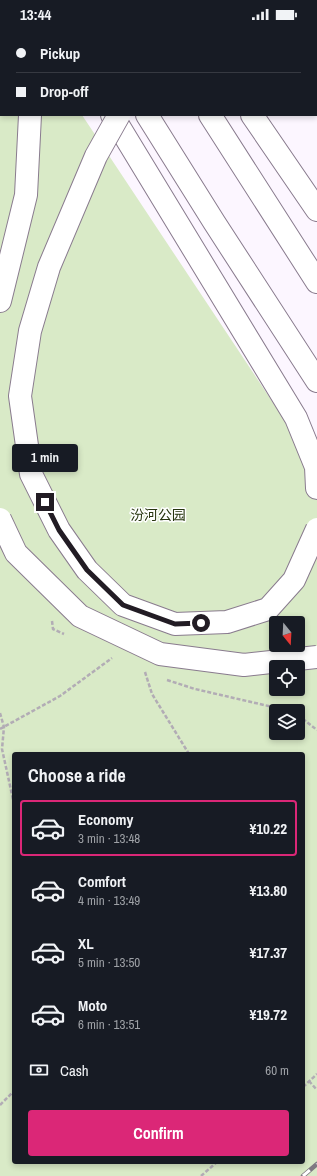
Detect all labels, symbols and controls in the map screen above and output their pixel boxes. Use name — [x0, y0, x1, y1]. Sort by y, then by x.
text: 13:44 — [20, 4, 51, 25]
text: Pickup — [40, 43, 80, 64]
text: Drop-off — [40, 81, 89, 102]
callout: 1 min — [12, 444, 78, 472]
text: 1 min — [31, 449, 59, 466]
route end — [36, 493, 54, 511]
park label: 汾河公园 — [130, 506, 186, 524]
route start — [192, 614, 210, 632]
north arrow — [269, 616, 305, 652]
map controls — [269, 616, 305, 740]
button: locate — [269, 660, 305, 696]
button: layers — [269, 704, 305, 740]
text: Choose a ride — [28, 763, 126, 788]
text: Economy — [78, 809, 133, 830]
icon: car — [30, 810, 66, 846]
text: ¥10.22 — [249, 818, 287, 839]
text: 3 min · 13:48 — [78, 830, 140, 847]
text: Comfort — [78, 871, 126, 892]
icon: car — [30, 872, 66, 908]
text: ¥13.80 — [249, 880, 287, 901]
text: 4 min · 13:49 — [78, 892, 140, 909]
text: XL — [78, 933, 94, 954]
icon: car — [30, 934, 66, 970]
text: ¥17.37 — [249, 942, 287, 963]
text: 5 min · 13:50 — [78, 954, 140, 971]
text: Moto — [78, 995, 107, 1016]
icon: car — [30, 996, 66, 1032]
text: ¥19.72 — [249, 1004, 287, 1025]
text: 6 min · 13:51 — [78, 1016, 140, 1033]
icon: cash — [28, 1059, 50, 1081]
text: Cash — [60, 1060, 89, 1081]
text: 60 m — [265, 1062, 289, 1079]
button: Confirm — [28, 1110, 289, 1156]

